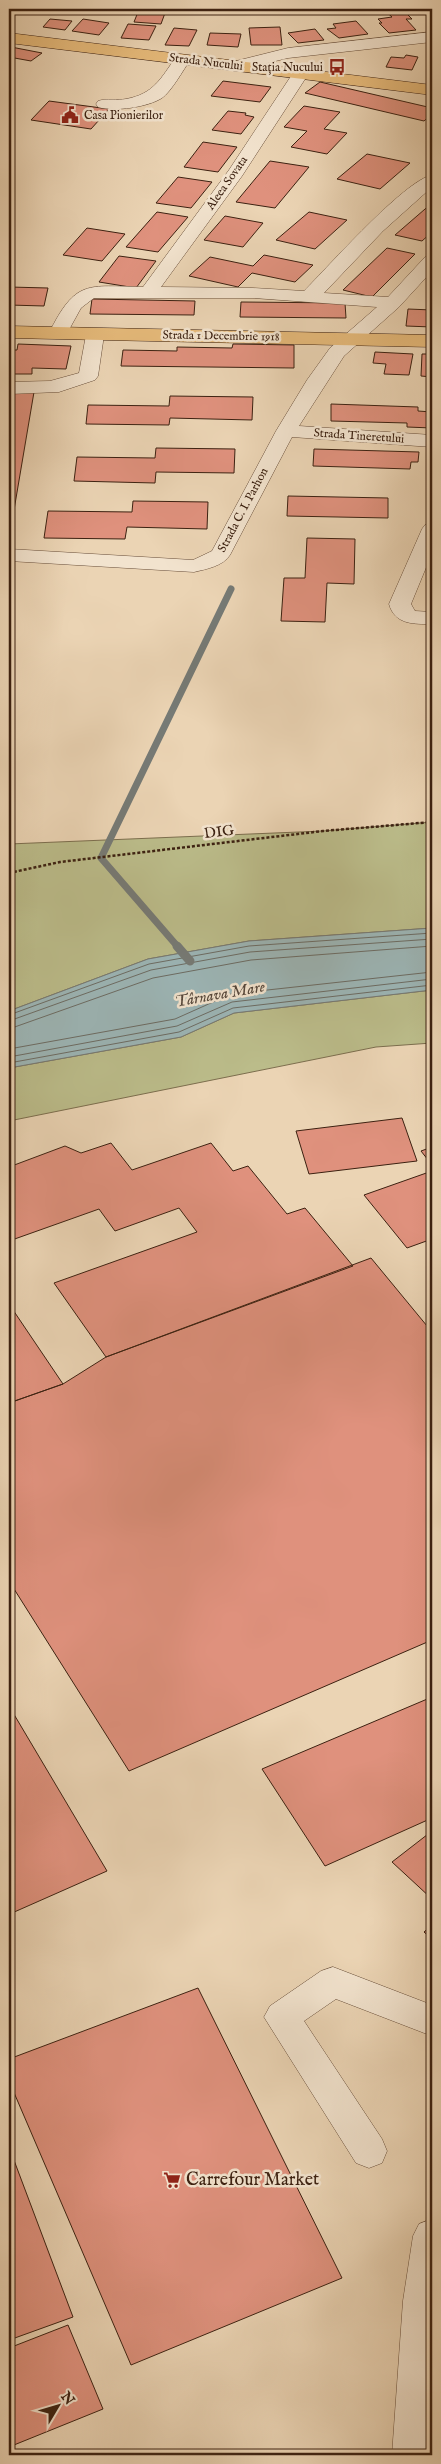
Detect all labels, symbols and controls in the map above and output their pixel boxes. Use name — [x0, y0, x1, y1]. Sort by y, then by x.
street label: Strada Nucului — [168, 50, 244, 74]
bus stop icon: Stația Nucului — [327, 57, 347, 77]
place label: Stația Nucului — [252, 60, 323, 75]
public building icon: Casa Pionierilor — [60, 105, 80, 125]
place label: Casa Pionierilor — [84, 108, 164, 123]
street label: Aleea Sovata — [202, 152, 252, 214]
street label: Strada 1 Decembrie 1918 — [162, 327, 280, 345]
street label: Strada Tineretului — [313, 425, 405, 447]
street label: Strada C. I. Parhon — [214, 465, 272, 555]
street label: DIG — [203, 821, 235, 843]
water label: Târnava Mare — [174, 977, 267, 1013]
place label: Carrefour Market — [186, 2169, 319, 2192]
supermarket icon: Carrefour Market — [162, 2170, 182, 2190]
north arrow — [32, 2382, 82, 2432]
text: N — [56, 2388, 78, 2409]

